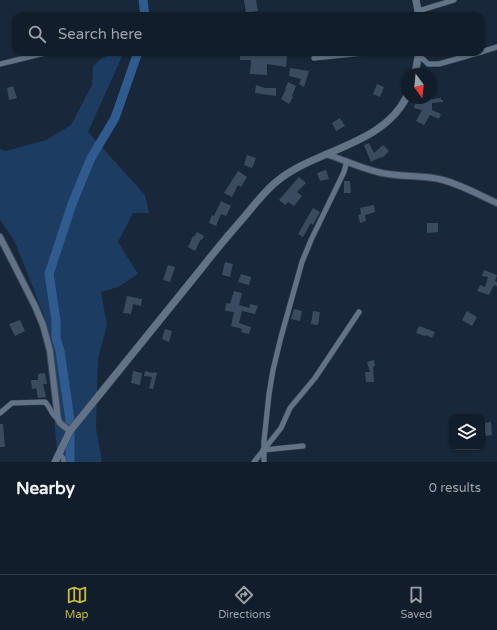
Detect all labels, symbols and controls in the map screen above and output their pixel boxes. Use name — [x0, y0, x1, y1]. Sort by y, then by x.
search box — [12, 12, 485, 56]
icon: search — [26, 23, 48, 45]
text: Search here — [58, 25, 142, 43]
north arrow — [401, 68, 437, 104]
map controls — [449, 414, 485, 450]
button: layers — [449, 414, 485, 450]
text: Nearby — [16, 478, 75, 499]
text: 0 results — [429, 480, 481, 496]
tab: Map — [65, 584, 89, 621]
tab: Directions — [218, 584, 271, 621]
tab: Saved — [400, 584, 432, 621]

